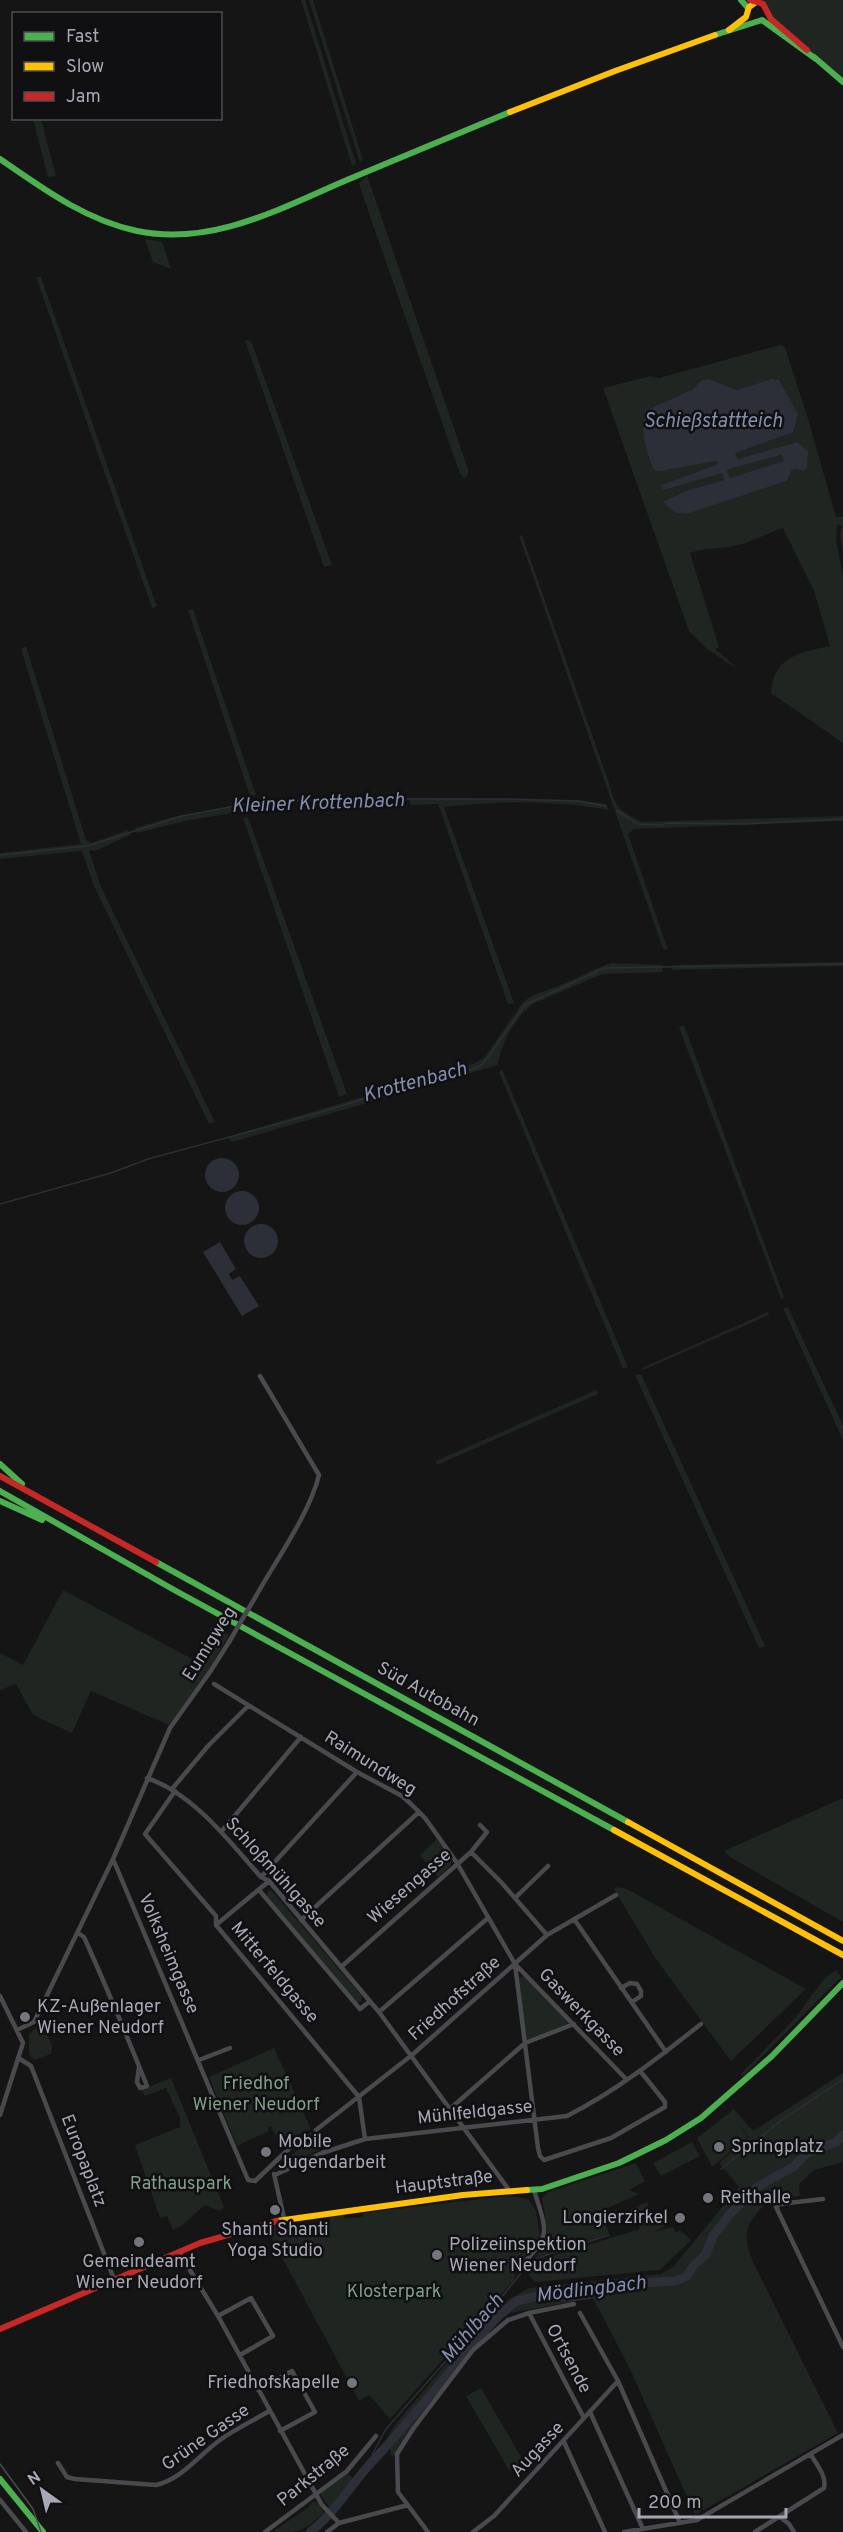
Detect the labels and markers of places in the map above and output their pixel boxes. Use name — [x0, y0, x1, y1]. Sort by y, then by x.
place label: KZ-Außenlager Wiener Neudorf — [37, 1996, 164, 2040]
marker: KZ-Außenlager Wiener Neudorf — [18, 2010, 32, 2024]
place label: Mobile Jugendarbeit — [278, 2131, 386, 2175]
place label: Springplatz — [731, 2136, 824, 2159]
marker: Springplatz — [712, 2140, 726, 2154]
marker: Mobile Jugendarbeit — [259, 2145, 273, 2159]
place label: Reithalle — [720, 2187, 791, 2210]
marker: Reithalle — [701, 2191, 715, 2205]
marker: Shanti Shanti Yoga Studio — [268, 2203, 282, 2217]
place label: Longierzirkel — [562, 2207, 668, 2230]
marker: Longierzirkel — [673, 2211, 687, 2225]
place label: Shanti Shanti Yoga Studio — [221, 2219, 329, 2263]
place label: Polizeiinspektion Wiener Neudorf — [449, 2234, 587, 2278]
marker: Gemeindeamt Wiener Neudorf — [132, 2235, 146, 2249]
marker: Polizeiinspektion Wiener Neudorf — [430, 2248, 444, 2262]
place label: Gemeindeamt Wiener Neudorf — [76, 2251, 202, 2295]
place label: Friedhofskapelle — [207, 2372, 340, 2395]
marker: Friedhofskapelle — [345, 2376, 359, 2390]

